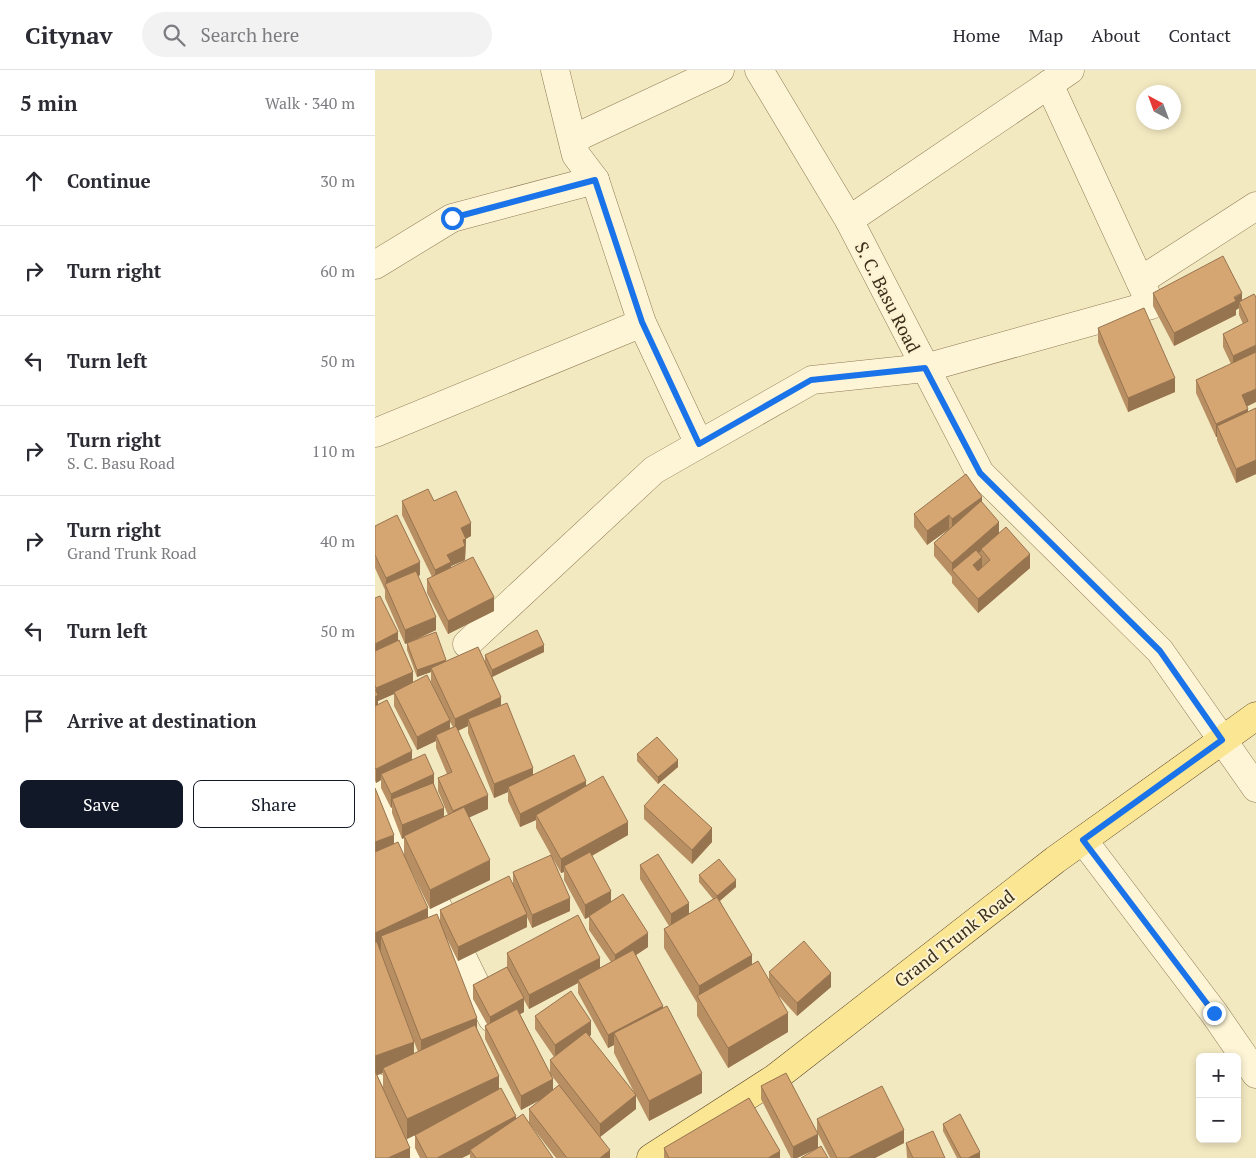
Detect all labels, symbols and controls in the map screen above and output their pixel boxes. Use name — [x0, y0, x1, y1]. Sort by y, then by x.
search box — [142, 12, 492, 57]
text: Citynav — [25, 19, 112, 51]
icon: search — [160, 21, 188, 49]
text: Search here — [200, 22, 299, 47]
text: Home — [953, 23, 1000, 47]
text: Map — [1028, 23, 1063, 47]
text: About — [1091, 23, 1140, 47]
text: Contact — [1168, 23, 1231, 47]
north arrow — [1136, 85, 1181, 130]
text: 5 min — [20, 89, 77, 117]
text: Walk · 340 m — [265, 92, 355, 114]
icon: ahead — [20, 167, 48, 195]
text: Continue — [67, 168, 151, 193]
text: 30 m — [320, 170, 355, 192]
route start — [441, 207, 464, 230]
street label: S. C. Basu Road — [850, 237, 926, 357]
icon: right — [20, 257, 48, 285]
text: Turn right — [67, 258, 161, 283]
text: 60 m — [320, 260, 355, 282]
icon: left — [20, 347, 48, 375]
text: Turn left — [67, 348, 148, 373]
text: 50 m — [320, 350, 355, 372]
text: Turn right — [67, 427, 161, 452]
icon: right — [20, 437, 48, 465]
text: 110 m — [312, 440, 355, 462]
text: S. C. Basu Road — [67, 452, 175, 474]
text: Turn right — [67, 517, 161, 542]
icon: right — [20, 527, 48, 555]
text: 40 m — [320, 530, 355, 552]
text: Grand Trunk Road — [67, 542, 197, 564]
icon: left — [20, 617, 48, 645]
text: Turn left — [67, 618, 148, 643]
text: 50 m — [320, 620, 355, 642]
icon: arrive — [20, 707, 48, 735]
text: Arrive at destination — [67, 708, 256, 733]
button: Save — [20, 780, 183, 828]
button: Share — [193, 780, 355, 828]
street label: Grand Trunk Road — [889, 884, 1019, 992]
route end — [1203, 1002, 1226, 1025]
map controls — [1196, 1053, 1241, 1143]
button: + — [1196, 1053, 1241, 1098]
button: − — [1196, 1098, 1241, 1143]

